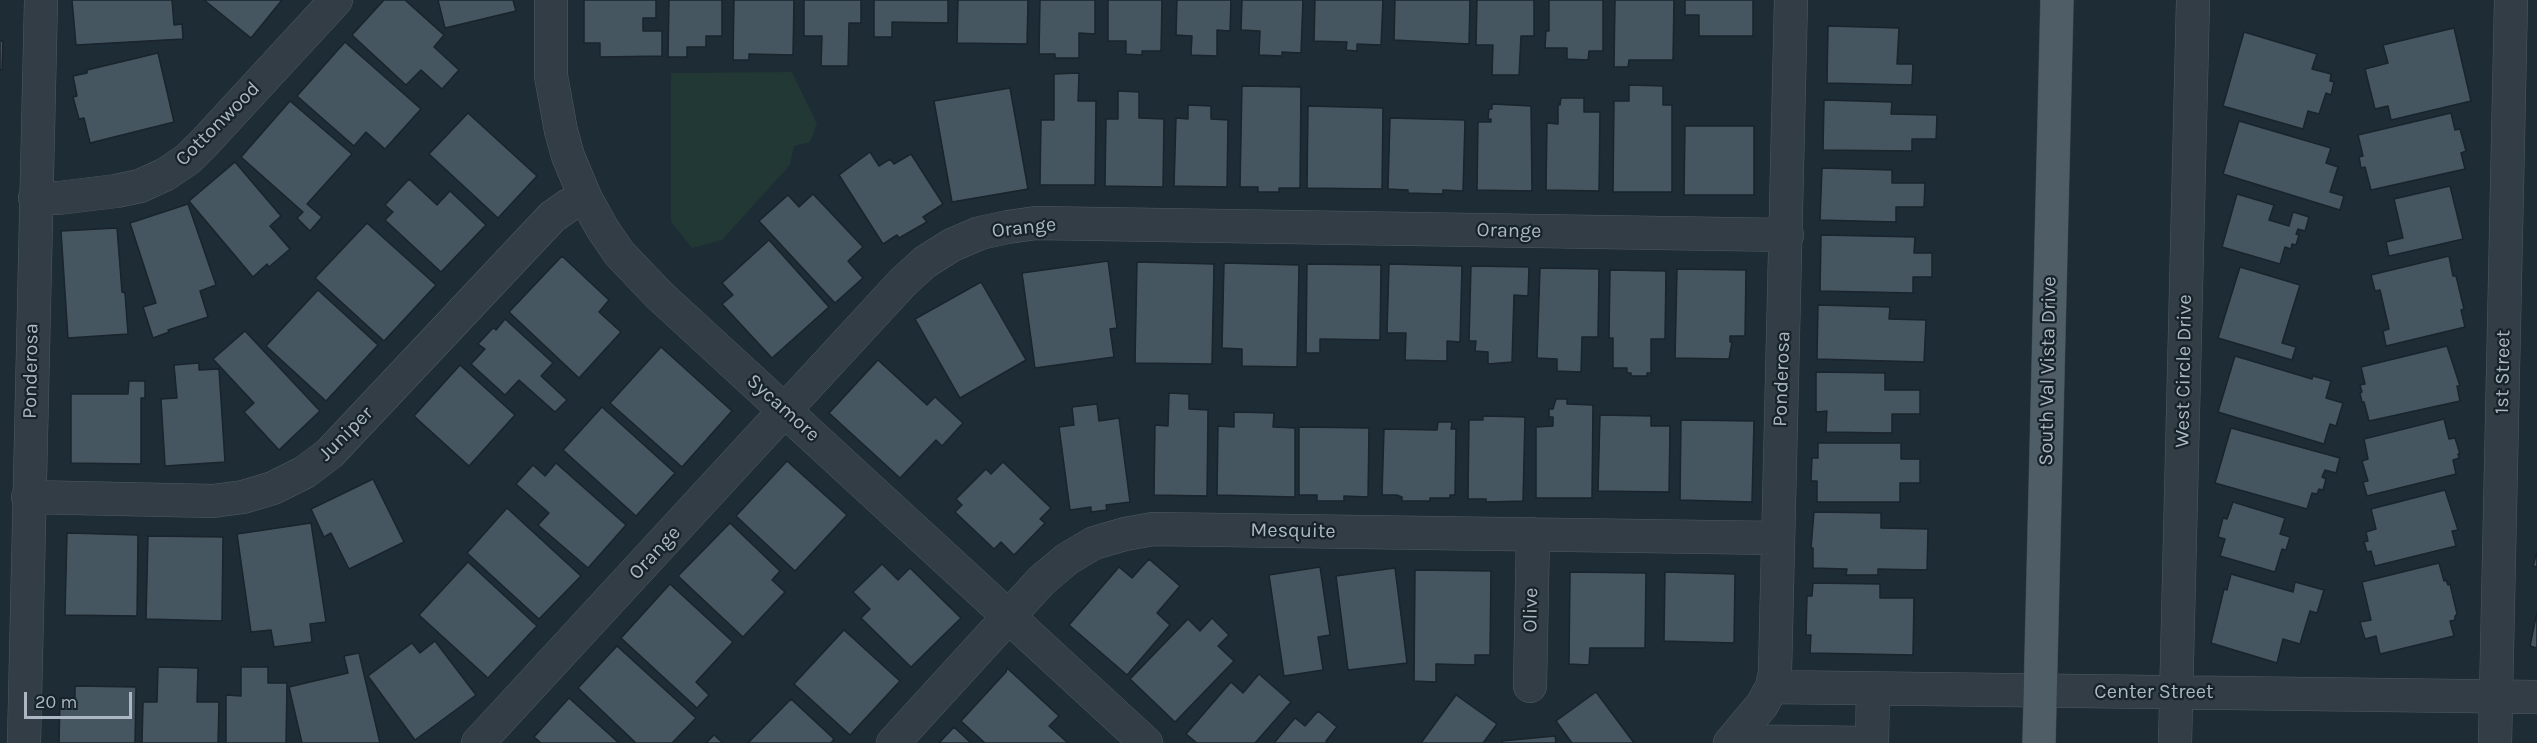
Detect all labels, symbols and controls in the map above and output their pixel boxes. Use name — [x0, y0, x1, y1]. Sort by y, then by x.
street label: Cottonwood — [171, 77, 265, 171]
street label: Orange — [991, 213, 1057, 243]
street label: Orange — [1476, 218, 1542, 244]
street label: South Val Vista Drive — [2034, 276, 2062, 466]
street label: West Circle Drive — [2171, 294, 2197, 448]
street label: Ponderosa — [18, 323, 44, 419]
street label: 1st Street — [2490, 330, 2516, 414]
street label: Ponderosa — [1768, 331, 1796, 427]
street label: Sycamore — [742, 369, 824, 447]
street label: Juniper — [314, 402, 378, 466]
street label: Mesquite — [1250, 518, 1336, 544]
street label: Orange — [624, 521, 686, 585]
street label: Olive — [1519, 587, 1543, 633]
scale bar — [27, 680, 135, 718]
street label: Center Street — [2094, 680, 2214, 704]
text: 20 m — [35, 691, 77, 713]

